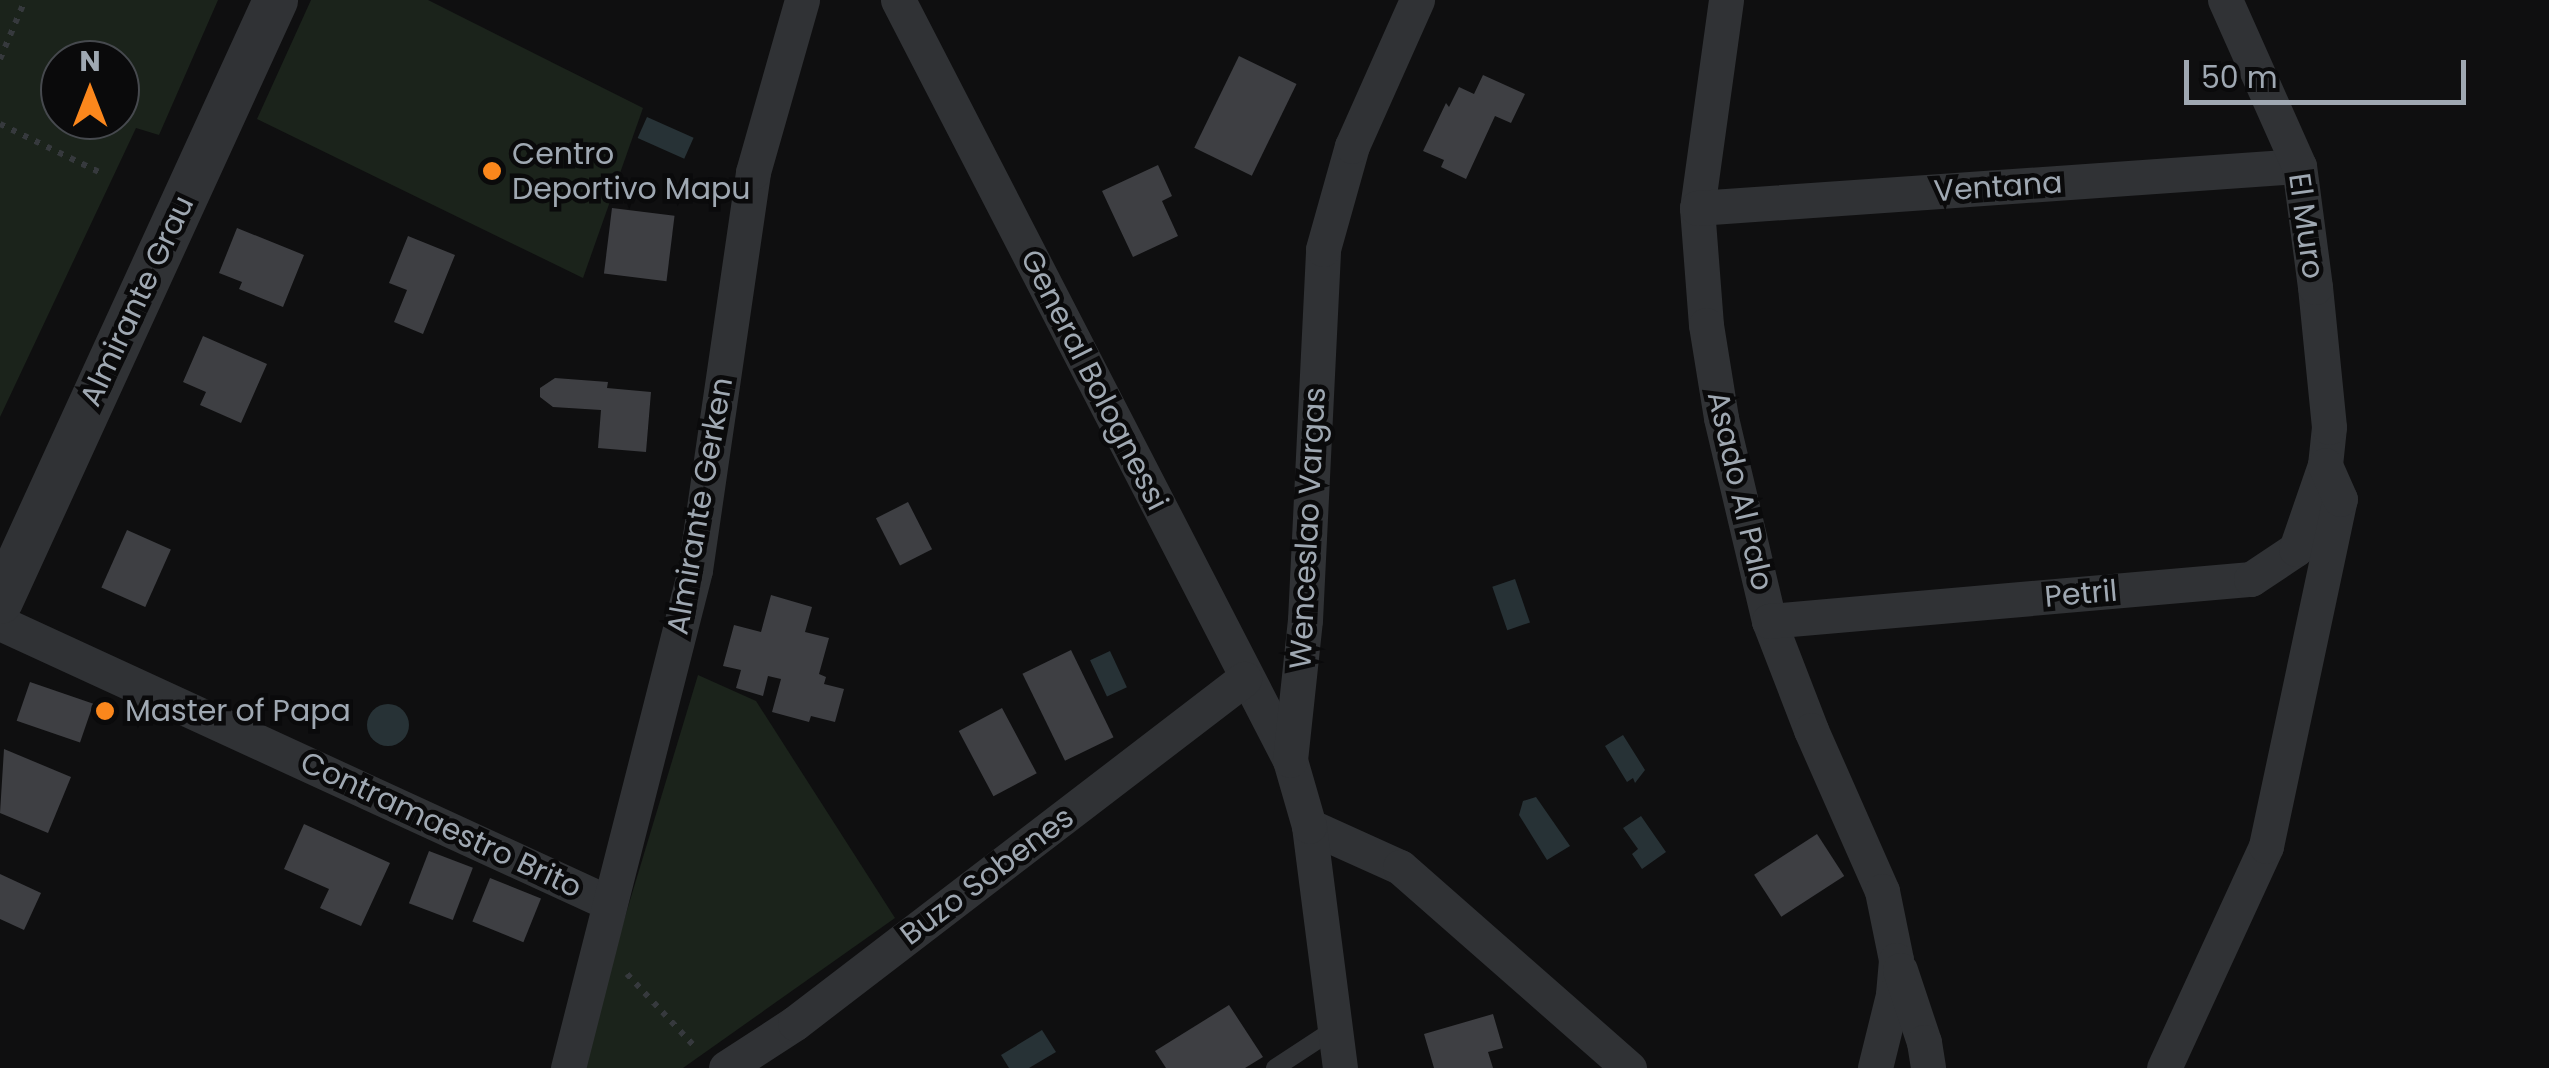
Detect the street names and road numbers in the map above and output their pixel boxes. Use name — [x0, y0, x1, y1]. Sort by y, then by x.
street label: Ventana — [1933, 165, 2063, 209]
street label: El Muro — [2281, 171, 2331, 281]
street label: Almirante Grau — [72, 190, 202, 412]
street label: General Bolognessi — [1013, 244, 1175, 516]
street label: Almirante Gerken — [660, 375, 740, 637]
street label: Wenceslao Vargas — [1283, 386, 1333, 670]
street label: Asado Al Palo — [1700, 388, 1780, 594]
street label: Petril — [2043, 573, 2119, 615]
street label: Contramaestro Brito — [295, 744, 587, 906]
street label: Buzo Sobenes — [893, 799, 1081, 953]

